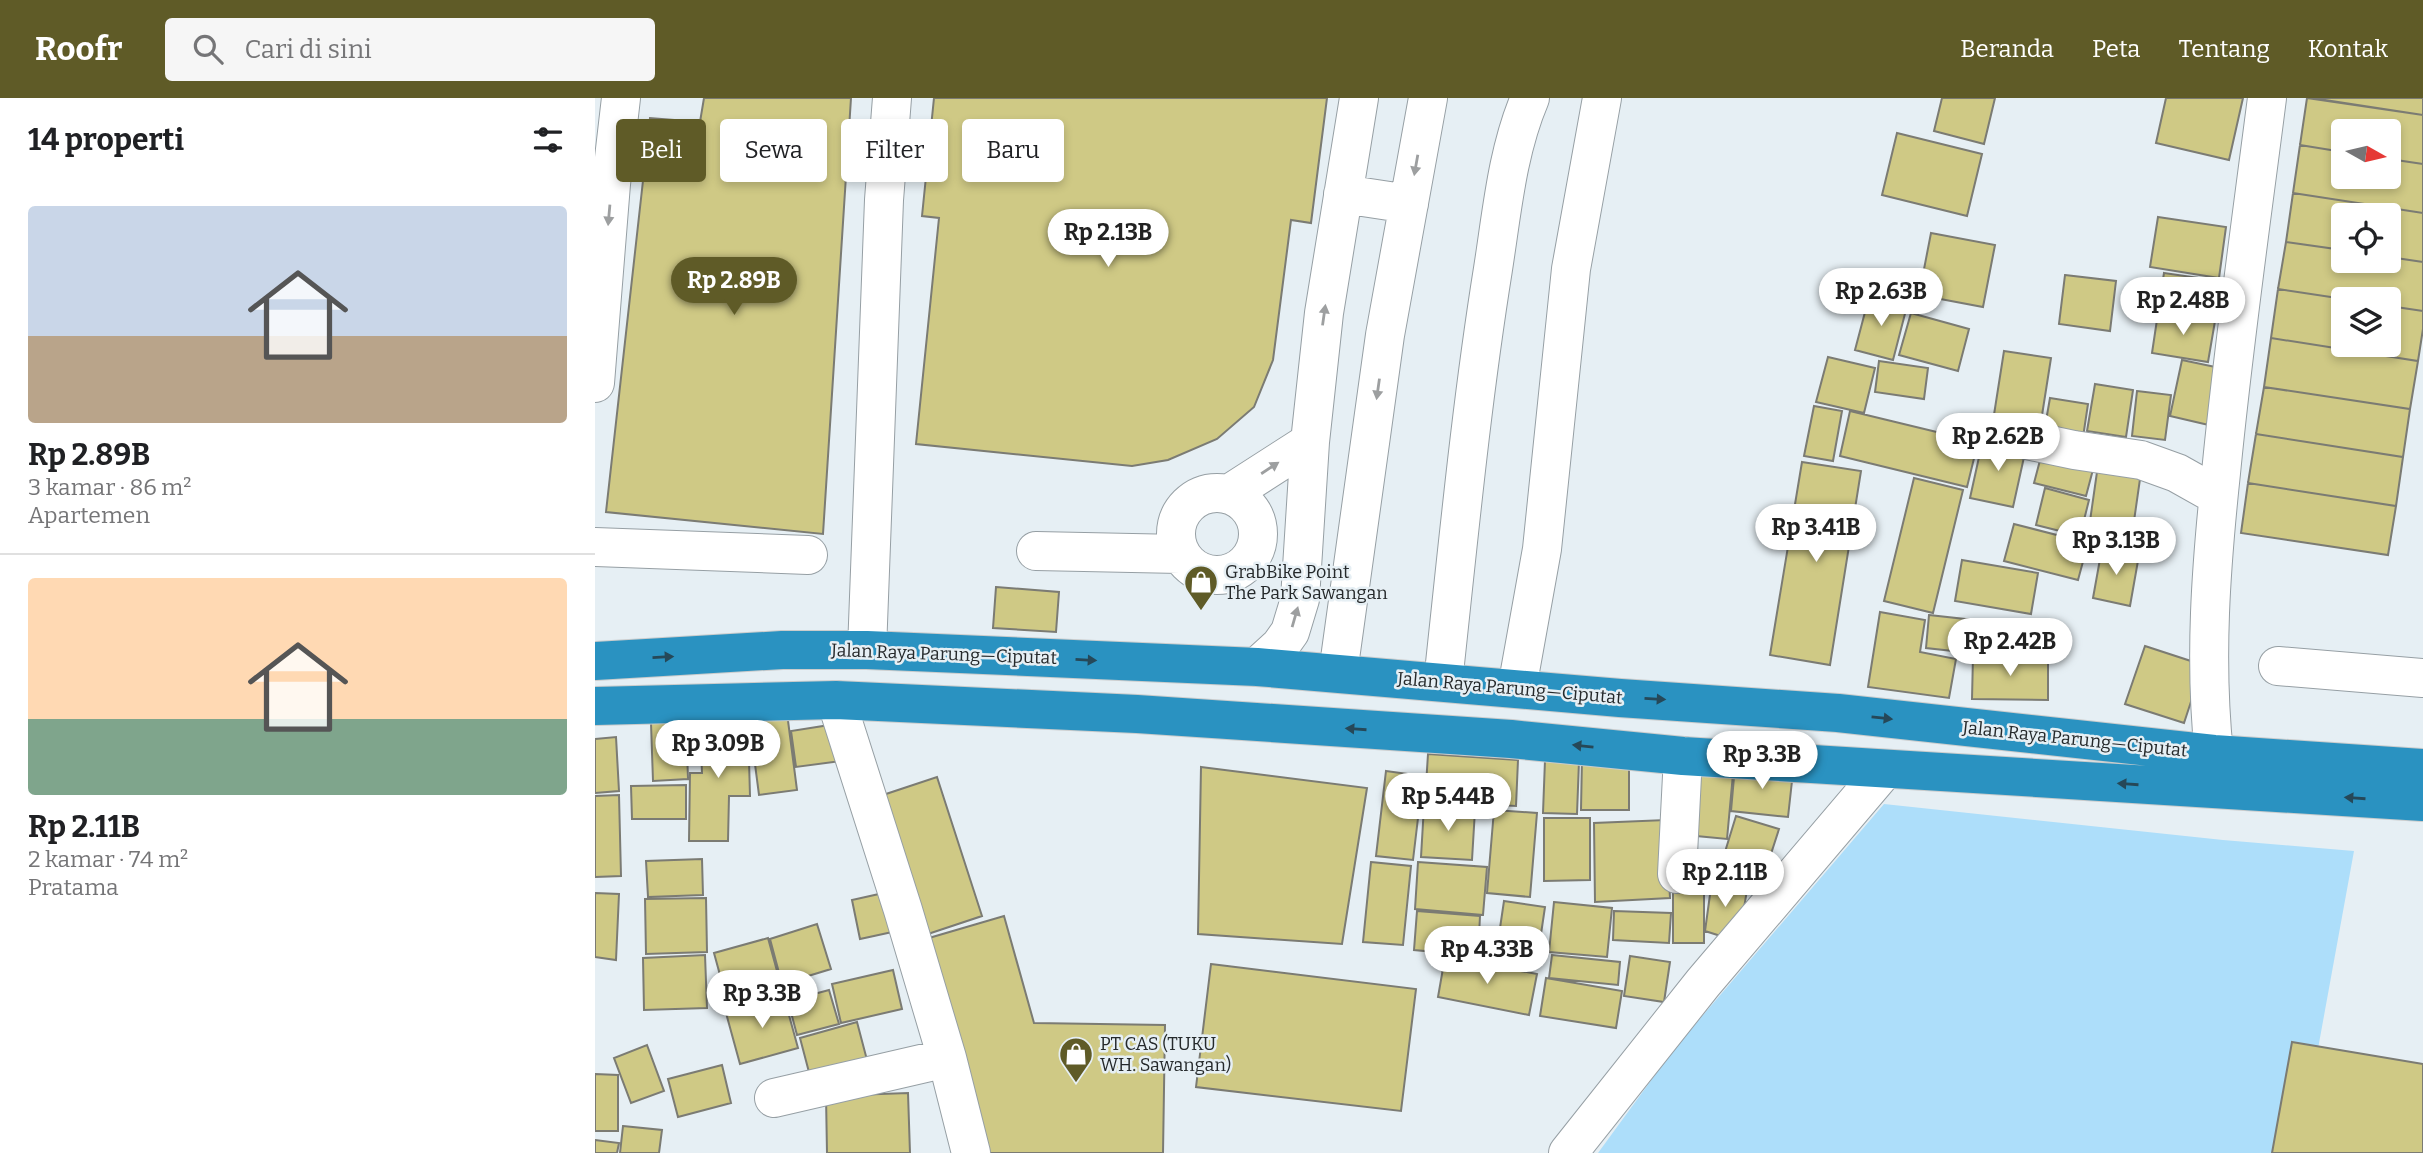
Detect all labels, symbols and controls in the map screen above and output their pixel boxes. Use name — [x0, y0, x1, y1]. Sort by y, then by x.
search box — [165, 18, 655, 81]
text: Roofr — [35, 29, 123, 69]
icon: search — [189, 30, 227, 68]
text: Cari di sini — [245, 34, 372, 65]
text: Beranda — [1960, 35, 2054, 63]
text: Peta — [2092, 35, 2141, 63]
text: Tentang — [2179, 35, 2270, 63]
text: Kontak — [2308, 35, 2388, 63]
chip: Beli — [616, 119, 706, 182]
chip: Sewa — [720, 119, 827, 182]
chip: Filter — [841, 119, 948, 182]
chip: Baru — [962, 119, 1064, 182]
north arrow — [2331, 119, 2401, 189]
map controls — [2331, 119, 2401, 357]
icon: filters — [529, 121, 567, 159]
text: 14 properti — [28, 122, 184, 158]
one-way arrow — [1411, 154, 1422, 176]
button: locate — [2331, 203, 2401, 273]
one-way arrow — [603, 204, 614, 226]
pin: Rp 2.13B — [1036, 209, 1180, 269]
text: Rp 2.13B — [1064, 218, 1152, 246]
icon: home — [235, 252, 361, 378]
pin: Rp 2.89B — [662, 258, 806, 317]
text: Rp 2.89B — [687, 266, 781, 294]
pin: Rp 2.63B — [1809, 268, 1953, 328]
text: Rp 2.63B — [1835, 277, 1927, 305]
pin: Rp 2.48B — [2111, 278, 2255, 337]
text: Rp 2.48B — [2136, 286, 2230, 314]
button: layers — [2331, 287, 2401, 357]
one-way arrow — [1319, 304, 1330, 326]
one-way arrow — [1372, 378, 1383, 400]
pin: Rp 2.62B — [1926, 414, 2070, 473]
text: Rp 2.62B — [1952, 422, 2044, 450]
text: Rp 2.89B — [28, 437, 151, 473]
one-way arrow — [1260, 462, 1279, 475]
text: 3 kamar · 86 m² — [28, 473, 191, 501]
text: Apartemen — [28, 501, 150, 529]
pin: Rp 3.41B — [1744, 504, 1888, 564]
text: Rp 3.41B — [1771, 513, 1861, 541]
pin: Rp 3.13B — [2044, 518, 2188, 577]
text: Rp 3.13B — [2072, 526, 2160, 554]
place label: GrabBike Point The Park Sawangan — [1225, 561, 1388, 604]
shop icon: GrabBike Point The Park Sawangan — [1182, 563, 1220, 612]
one-way arrow — [1291, 607, 1301, 628]
pin: Rp 2.42B — [1938, 618, 2082, 678]
icon: home — [235, 624, 361, 750]
text: Rp 2.42B — [1964, 627, 2057, 655]
street label: Jalan Raya Parung—Ciputat — [830, 639, 1058, 669]
one-way arrow — [652, 651, 674, 662]
one-way arrow — [1075, 654, 1097, 665]
street label: Jalan Raya Parung—Ciputat — [1396, 667, 1624, 709]
one-way arrow — [1644, 694, 1666, 705]
one-way arrow — [1871, 713, 1893, 724]
street label: Jalan Raya Parung—Ciputat — [1961, 716, 2189, 762]
pin: Rp 3.09B — [646, 720, 790, 780]
one-way arrow — [1345, 723, 1367, 734]
text: Rp 3.09B — [671, 729, 765, 757]
pin: Rp 3.3B — [1697, 732, 1827, 791]
one-way arrow — [1572, 740, 1594, 751]
text: Rp 3.3B — [1723, 740, 1801, 768]
pin: Rp 5.44B — [1376, 774, 1520, 833]
one-way arrow — [2117, 778, 2139, 789]
text: Rp 5.44B — [1401, 782, 1495, 810]
one-way arrow — [2344, 792, 2366, 803]
text: Rp 2.11B — [28, 809, 140, 845]
text: 2 kamar · 74 m² — [28, 845, 188, 873]
pin: Rp 2.11B — [1653, 850, 1797, 909]
text: Rp 2.11B — [1682, 858, 1768, 886]
text: Pratama — [28, 873, 119, 901]
pin: Rp 4.33B — [1415, 926, 1559, 986]
text: Rp 4.33B — [1440, 935, 1534, 963]
pin: Rp 3.3B — [697, 970, 827, 1030]
text: Rp 3.3B — [723, 979, 801, 1007]
place label: PT CAS (TUKU WH. Sawangan) — [1100, 1033, 1231, 1076]
shop icon: PT CAS (TUKU WH. Sawangan) — [1057, 1035, 1095, 1084]

